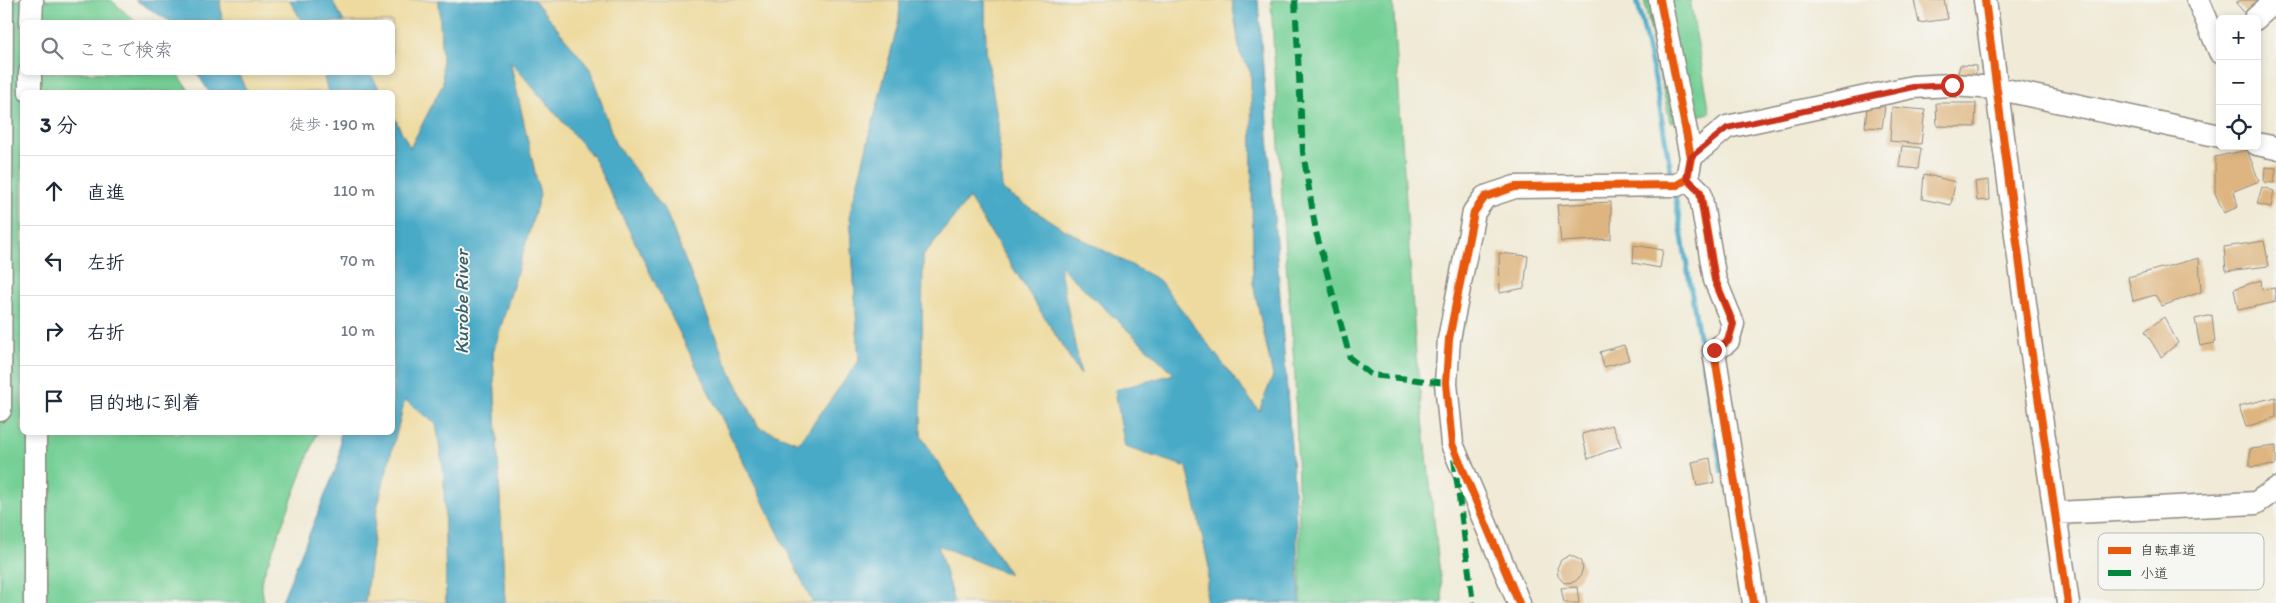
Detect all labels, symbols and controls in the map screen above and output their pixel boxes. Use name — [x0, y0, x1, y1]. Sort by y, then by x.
map controls — [2216, 15, 2261, 150]
button: + — [2216, 15, 2261, 60]
search box — [20, 20, 395, 75]
icon: search — [38, 34, 66, 62]
text: ここで検索 — [78, 38, 173, 61]
button: − — [2216, 60, 2261, 105]
route start — [1941, 74, 1964, 97]
button: locate — [2216, 105, 2261, 150]
text: 3 分 — [40, 112, 77, 137]
text: 徒歩 · 190 m — [289, 115, 375, 134]
icon: ahead — [40, 177, 68, 205]
text: 直進 — [87, 181, 125, 204]
text: 110 m — [333, 181, 375, 200]
icon: left — [40, 247, 68, 275]
water label: Kurobe River — [450, 247, 473, 354]
text: 左折 — [87, 251, 125, 274]
text: 70 m — [340, 251, 375, 270]
icon: right — [40, 317, 68, 345]
text: 右折 — [87, 321, 125, 344]
text: 10 m — [341, 321, 375, 340]
route end — [1703, 339, 1726, 362]
icon: arrive — [40, 387, 68, 415]
text: 目的地に到着 — [87, 391, 201, 414]
legend — [2098, 533, 2264, 590]
text: 自転車道 — [2140, 542, 2196, 559]
text: 小道 — [2140, 565, 2168, 582]

